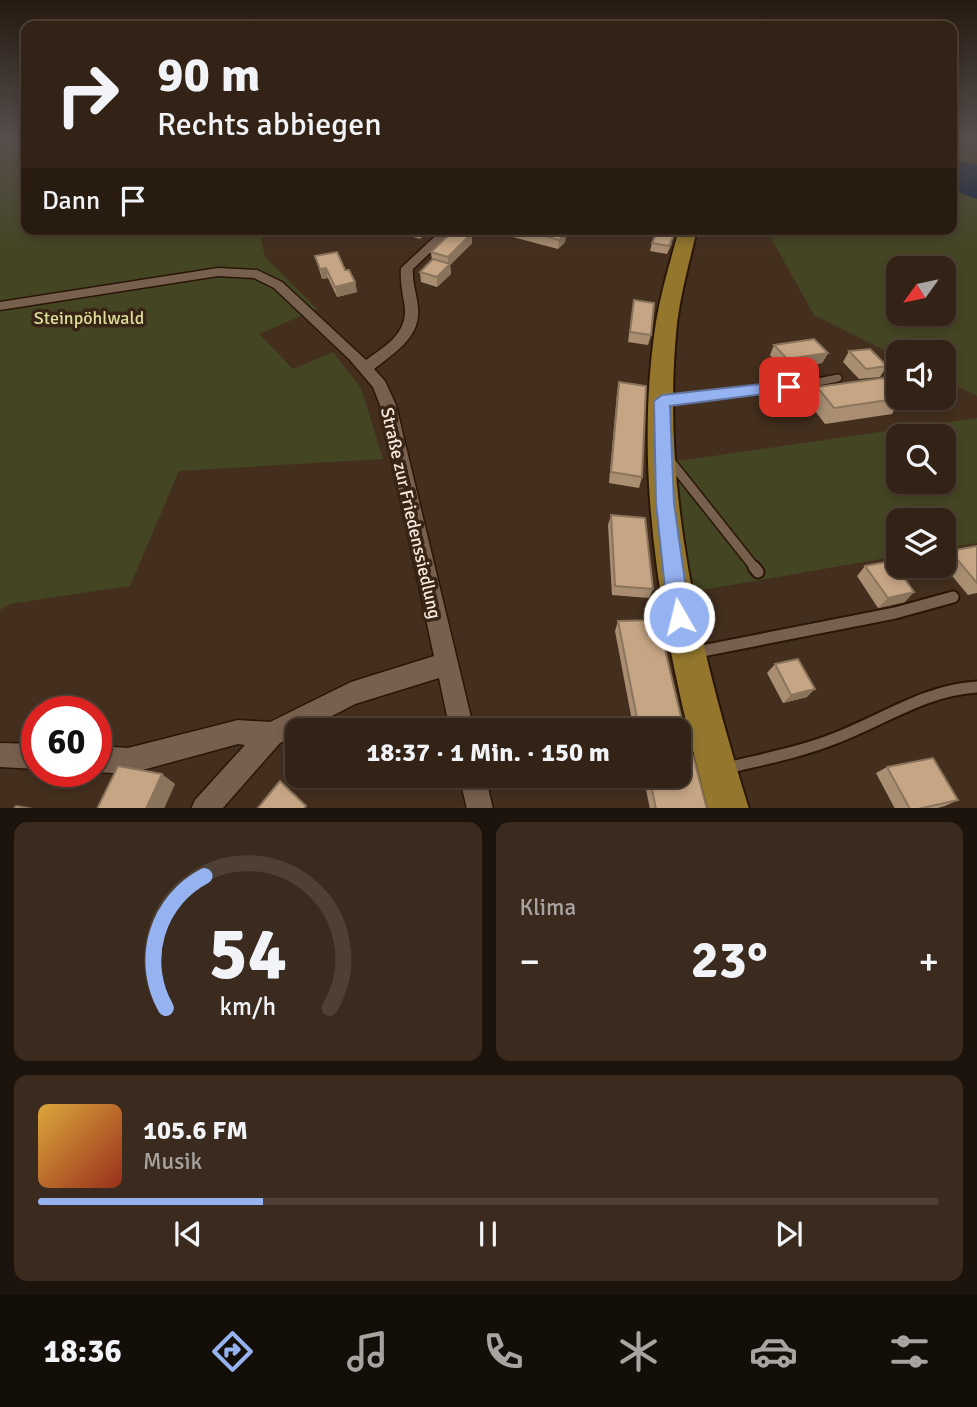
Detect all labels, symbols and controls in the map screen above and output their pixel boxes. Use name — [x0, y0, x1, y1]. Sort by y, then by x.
text: 90 m — [157, 45, 260, 105]
icon: right — [42, 49, 133, 140]
text: Rechts abbiegen — [157, 105, 382, 144]
icon: arrive — [114, 182, 152, 220]
text: Dann — [42, 185, 100, 217]
north arrow — [886, 256, 956, 326]
map controls — [886, 256, 956, 578]
park label: Steinpöhlwald — [34, 307, 144, 329]
button: sound — [886, 340, 956, 410]
pin — [759, 357, 819, 417]
icon: arrive — [770, 368, 808, 406]
street label: Straße zur Friedenssiedlung — [376, 405, 446, 621]
button: search — [886, 424, 956, 494]
button: layers — [886, 508, 956, 578]
position arrow — [642, 580, 716, 654]
speed limit sign: 60 — [21, 696, 112, 787]
text: 18:37 · 1 Min. · 150 m — [366, 737, 610, 769]
text: Klima — [520, 893, 576, 922]
text: 54 — [208, 910, 287, 999]
text: 23° — [691, 928, 768, 992]
text: − — [520, 938, 540, 985]
text: + — [918, 938, 939, 985]
text: km/h — [219, 990, 276, 1021]
text: 105.6 FM — [143, 1115, 248, 1147]
text: Musik — [143, 1147, 202, 1176]
icon: previous — [169, 1215, 207, 1253]
icon: pause — [469, 1215, 507, 1253]
icon: next — [770, 1215, 808, 1253]
icon: directions — [208, 1327, 257, 1376]
icon: music — [343, 1327, 392, 1376]
icon: phone — [479, 1327, 528, 1376]
icon: climate — [614, 1327, 663, 1376]
icon: car — [749, 1327, 798, 1376]
icon: filters — [885, 1327, 934, 1376]
text: 18:36 — [43, 1332, 122, 1371]

